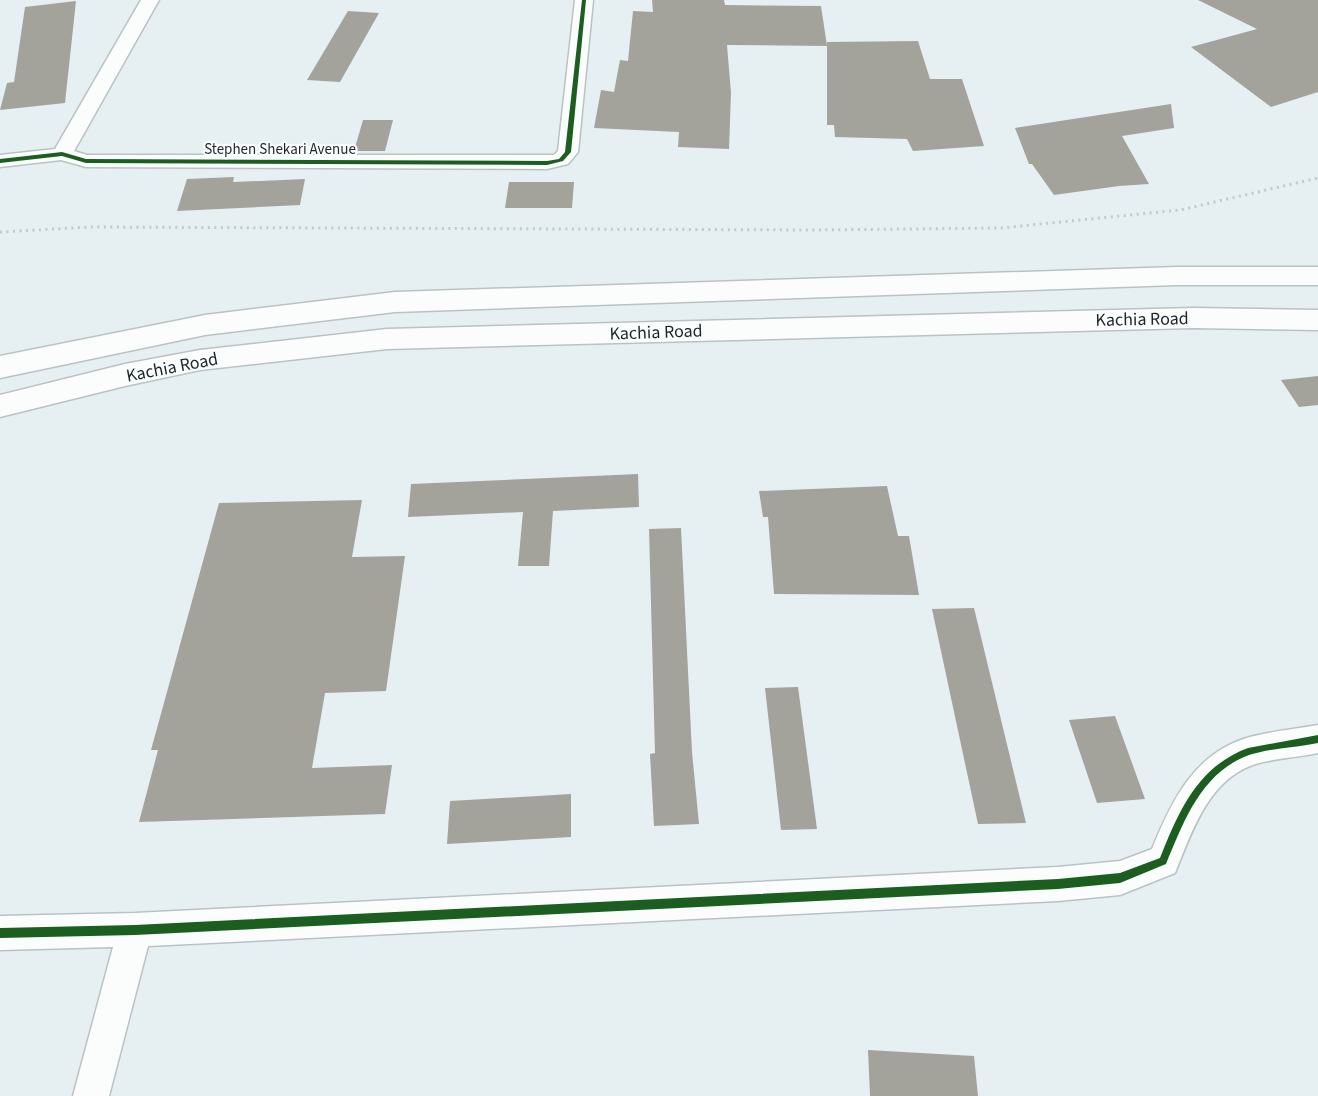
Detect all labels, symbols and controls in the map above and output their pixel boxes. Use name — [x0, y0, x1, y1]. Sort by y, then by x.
street label: Stephen Shekari Avenue — [204, 139, 356, 160]
street label: Kachia Road — [1095, 306, 1189, 333]
street label: Kachia Road — [609, 318, 703, 347]
street label: Kachia Road — [124, 346, 220, 389]

